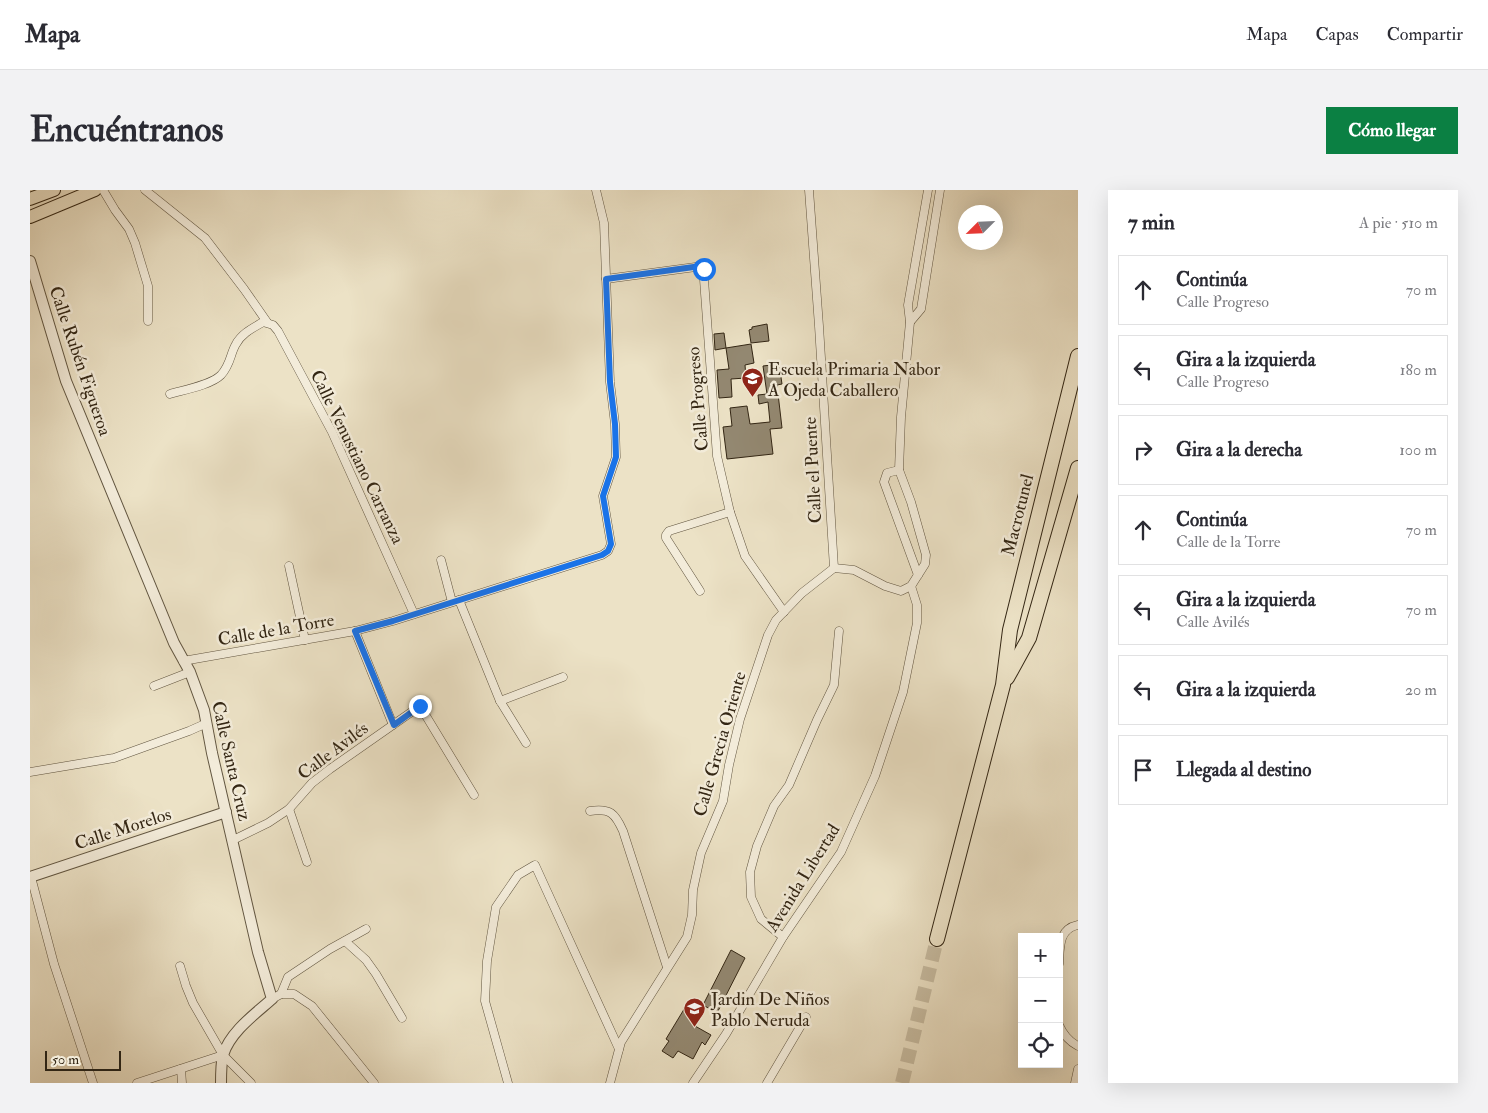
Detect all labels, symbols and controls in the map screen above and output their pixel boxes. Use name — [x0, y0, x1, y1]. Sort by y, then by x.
text: Mapa — [25, 19, 80, 50]
text: Mapa — [1246, 23, 1288, 46]
text: Capas — [1316, 23, 1359, 46]
text: Compartir — [1387, 23, 1463, 46]
button: Cómo llegar — [1326, 107, 1458, 154]
text: Encuéntranos — [30, 108, 223, 152]
north arrow — [958, 205, 1003, 250]
text: 7 min — [1128, 209, 1175, 236]
text: A pie · 510 m — [1359, 213, 1438, 233]
route start — [693, 258, 716, 281]
text: Continúa — [1176, 268, 1247, 292]
icon: ahead — [1129, 276, 1157, 304]
text: 70 m — [1406, 280, 1437, 300]
street label: Calle Rubén Figueroa — [44, 283, 117, 439]
text: Calle Progreso — [1176, 292, 1269, 312]
street label: Calle Progreso — [682, 346, 714, 452]
text: Gira a la izquierda — [1176, 348, 1315, 372]
icon: left — [1129, 356, 1157, 384]
place label: Escuela Primaria Nabor A Ojeda Caballero — [767, 358, 941, 402]
text: 180 m — [1400, 360, 1437, 380]
street label: Calle Venustiano Carranza — [305, 366, 409, 548]
school or university icon: Escuela Primaria Nabor A Ojeda Caballero — [740, 367, 764, 398]
text: Calle Progreso — [1176, 372, 1269, 392]
street label: Calle el Puente — [799, 416, 827, 524]
icon: right — [1129, 436, 1157, 464]
text: Gira a la derecha — [1176, 438, 1302, 462]
text: 100 m — [1399, 440, 1437, 460]
street label: Macrotunel — [997, 471, 1039, 558]
text: Continúa — [1176, 508, 1247, 532]
icon: ahead — [1129, 516, 1157, 544]
text: 70 m — [1406, 520, 1437, 540]
text: Calle de la Torre — [1176, 532, 1280, 552]
text: Gira a la izquierda — [1176, 588, 1315, 612]
icon: left — [1129, 596, 1157, 624]
text: 70 m — [1406, 600, 1437, 620]
street label: Calle de la Torre — [216, 608, 336, 652]
text: Calle Avilés — [1176, 612, 1250, 632]
street label: Calle Grecia Oriente — [688, 668, 752, 819]
icon: left — [1129, 676, 1157, 704]
text: Gira a la izquierda — [1176, 678, 1315, 702]
text: 20 m — [1405, 680, 1437, 700]
route end — [409, 695, 432, 718]
street label: Calle Santa Cruz — [206, 699, 256, 823]
street label: Calle Avilés — [293, 717, 373, 785]
icon: arrive — [1129, 756, 1157, 784]
text: Llegada al destino — [1176, 758, 1311, 782]
street label: Calle Morelos — [72, 803, 174, 855]
street label: Avenida Libertad — [760, 820, 845, 937]
map controls — [1018, 933, 1063, 1068]
button: + — [1018, 933, 1063, 978]
button: − — [1018, 978, 1063, 1023]
place label: Jardin De Niños Pablo Neruda — [710, 988, 829, 1032]
school or university icon: Jardin De Niños Pablo Neruda — [683, 997, 707, 1028]
button: locate — [1018, 1023, 1063, 1068]
scale bar — [45, 1048, 121, 1071]
text: 50 m — [52, 1051, 79, 1068]

